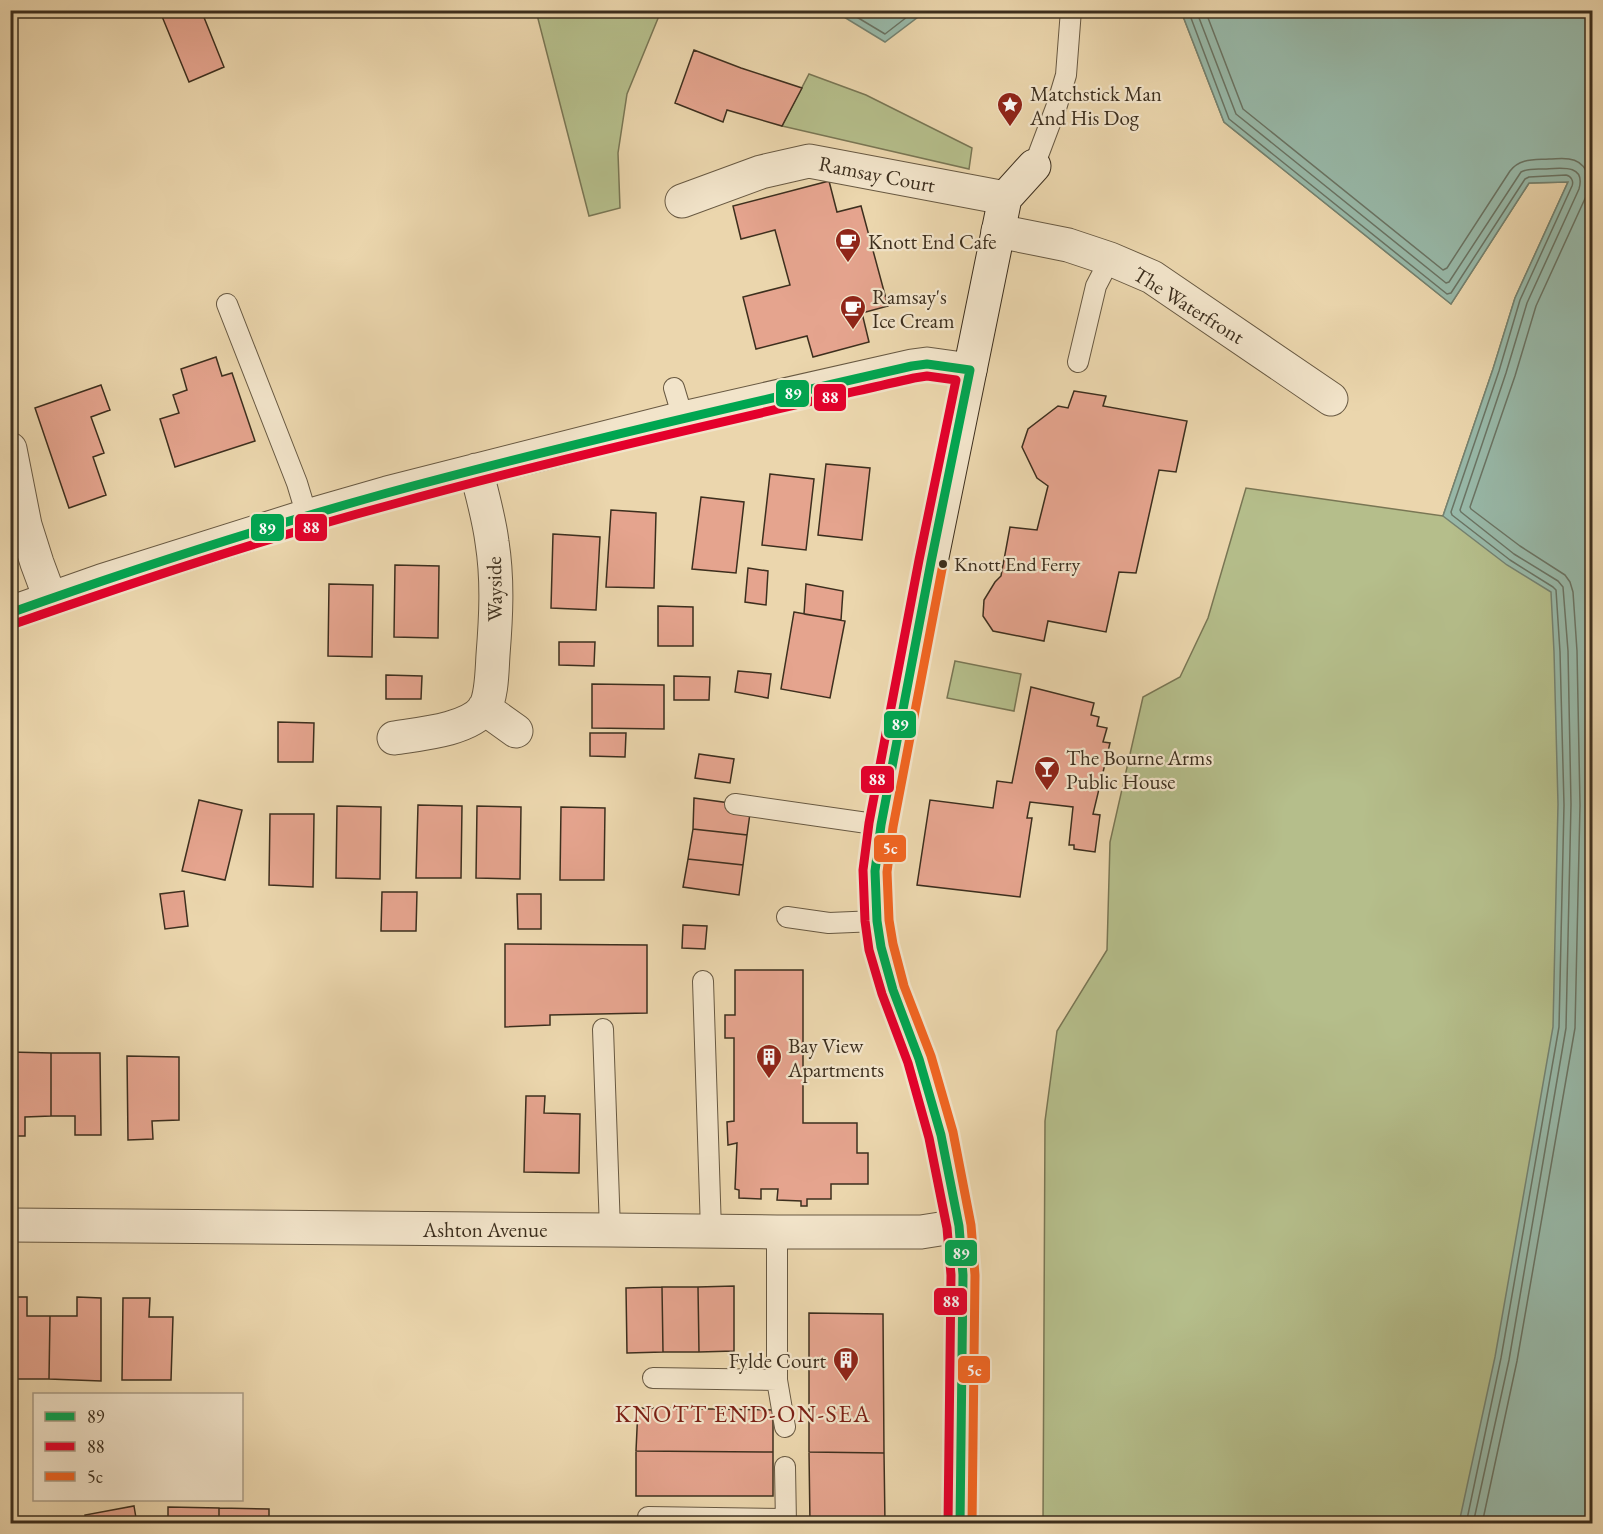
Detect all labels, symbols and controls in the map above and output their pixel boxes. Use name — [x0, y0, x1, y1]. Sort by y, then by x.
place label: Matchstick Man And His Dog — [1029, 80, 1162, 131]
place icon: Matchstick Man And His Dog — [995, 90, 1025, 128]
street label: Ramsay Court — [816, 149, 938, 199]
cafe icon: Knott End Cafe — [833, 226, 863, 264]
place label: Knott End Cafe — [868, 228, 997, 255]
street label: The Waterfront — [1128, 260, 1250, 350]
place label: Ramsay's Ice Cream — [872, 283, 955, 334]
cafe icon: Ramsay's Ice Cream — [838, 293, 868, 331]
line badge: 89 — [775, 379, 810, 408]
text: 89 — [785, 383, 802, 404]
line badge: 88 — [813, 383, 847, 412]
text: 88 — [822, 387, 838, 408]
line badge: 89 — [250, 513, 285, 542]
line badge: 88 — [294, 513, 328, 542]
text: 88 — [303, 517, 319, 538]
text: 89 — [259, 518, 276, 539]
place label: Knott End Ferry — [954, 551, 1080, 577]
street label: Wayside — [480, 556, 508, 622]
marker: Knott End Ferry — [937, 558, 949, 570]
line badge: 89 — [883, 710, 917, 739]
text: 89 — [892, 714, 909, 735]
place label: The Bourne Arms Public House — [1066, 744, 1212, 795]
bar icon: The Bourne Arms Public House — [1032, 754, 1062, 792]
line badge: 88 — [860, 765, 895, 794]
text: 88 — [869, 769, 885, 790]
line badge: 5c — [873, 834, 907, 863]
text: 5c — [882, 838, 898, 859]
place label: Bay View Apartments — [787, 1032, 884, 1083]
building icon: Bay View Apartments — [754, 1042, 784, 1080]
street label: Ashton Avenue — [422, 1216, 547, 1243]
line badge: 89 — [944, 1239, 978, 1267]
text: 89 — [953, 1243, 970, 1264]
line badge: 88 — [933, 1287, 968, 1316]
text: 88 — [943, 1291, 959, 1312]
building icon: Fylde Court — [831, 1345, 861, 1383]
place label: Fylde Court — [729, 1347, 826, 1374]
line badge: 5c — [957, 1355, 991, 1384]
text: 5c — [966, 1360, 982, 1381]
legend — [33, 1393, 243, 1501]
district label: KNOTT END-ON-SEA — [615, 1398, 871, 1429]
text: 89 — [87, 1405, 105, 1428]
text: 88 — [87, 1435, 104, 1458]
text: 5c — [87, 1465, 103, 1488]

